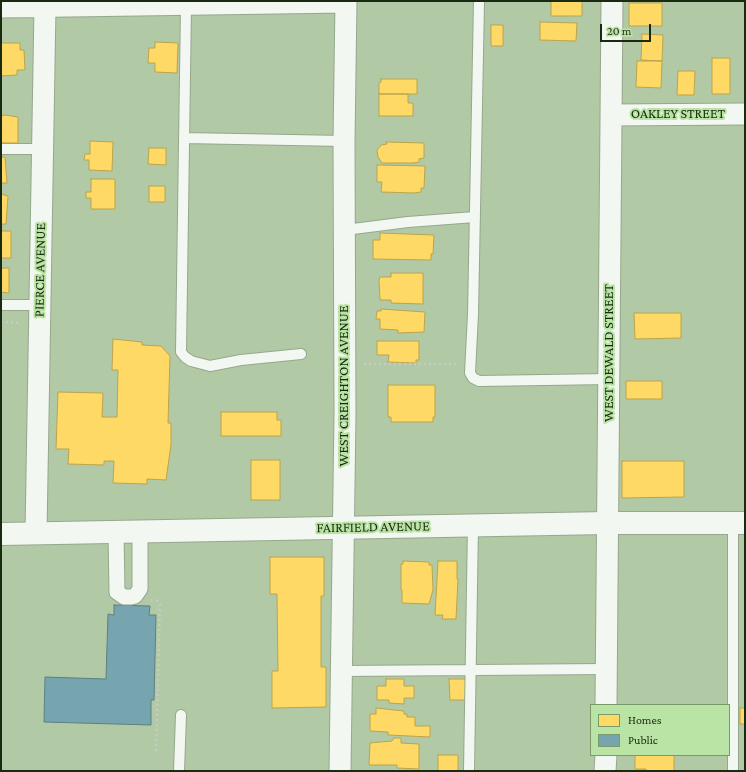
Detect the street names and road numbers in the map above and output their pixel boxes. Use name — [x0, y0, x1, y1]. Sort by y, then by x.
street label: OAKLEY STREET — [631, 106, 725, 122]
street label: PIERCE AVENUE — [31, 223, 49, 317]
street label: WEST DEWALD STREET — [601, 284, 617, 422]
street label: WEST CREIGHTON AVENUE — [336, 306, 352, 466]
street label: FAIRFIELD AVENUE — [316, 518, 430, 536]

